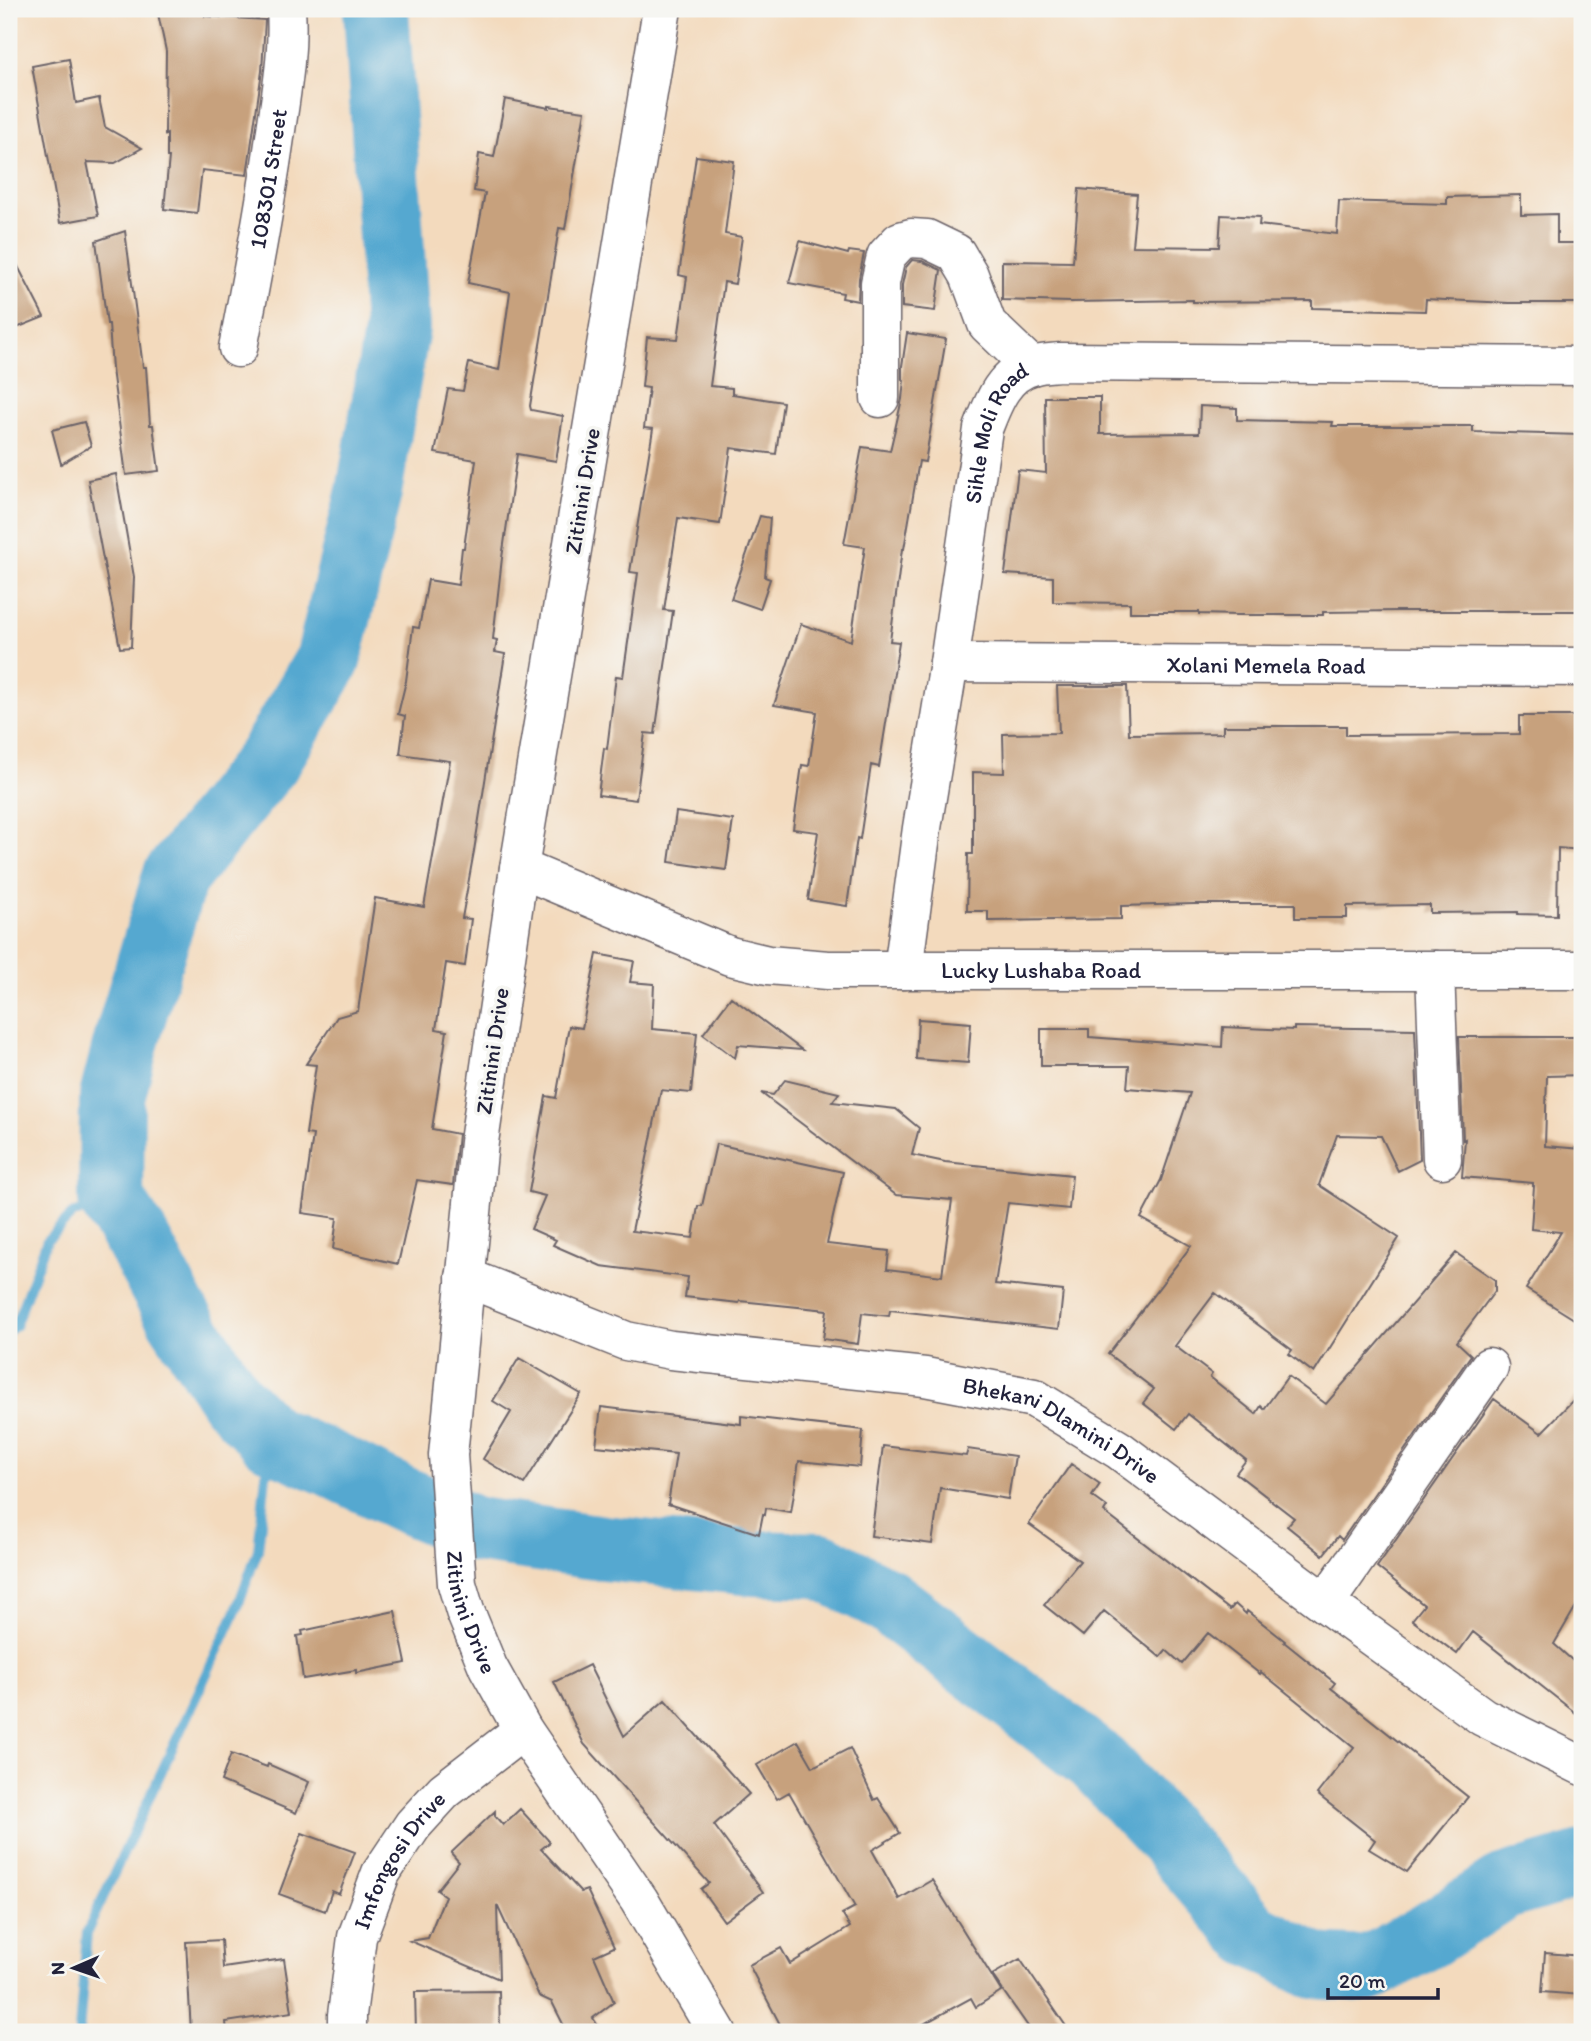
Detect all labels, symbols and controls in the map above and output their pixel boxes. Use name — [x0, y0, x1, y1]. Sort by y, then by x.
street label: 108301 Street — [243, 107, 293, 251]
street label: Sihle Moli Road — [958, 355, 1033, 505]
street label: Zitinini Drive — [558, 426, 606, 556]
street label: Xolani Memela Road — [1166, 650, 1366, 680]
street label: Lucky Lushaba Road — [941, 956, 1142, 984]
street label: Zitinini Drive — [469, 986, 515, 1116]
street label: Bhekani Dlamini Drive — [960, 1371, 1165, 1490]
street label: Zitinini Drive — [441, 1550, 503, 1679]
street label: Imfongosi Drive — [347, 1785, 451, 1933]
north arrow — [38, 1932, 108, 2002]
scale bar — [1328, 1957, 1439, 2001]
text: N — [46, 1962, 69, 1975]
text: 20 m — [1339, 1968, 1386, 1993]

